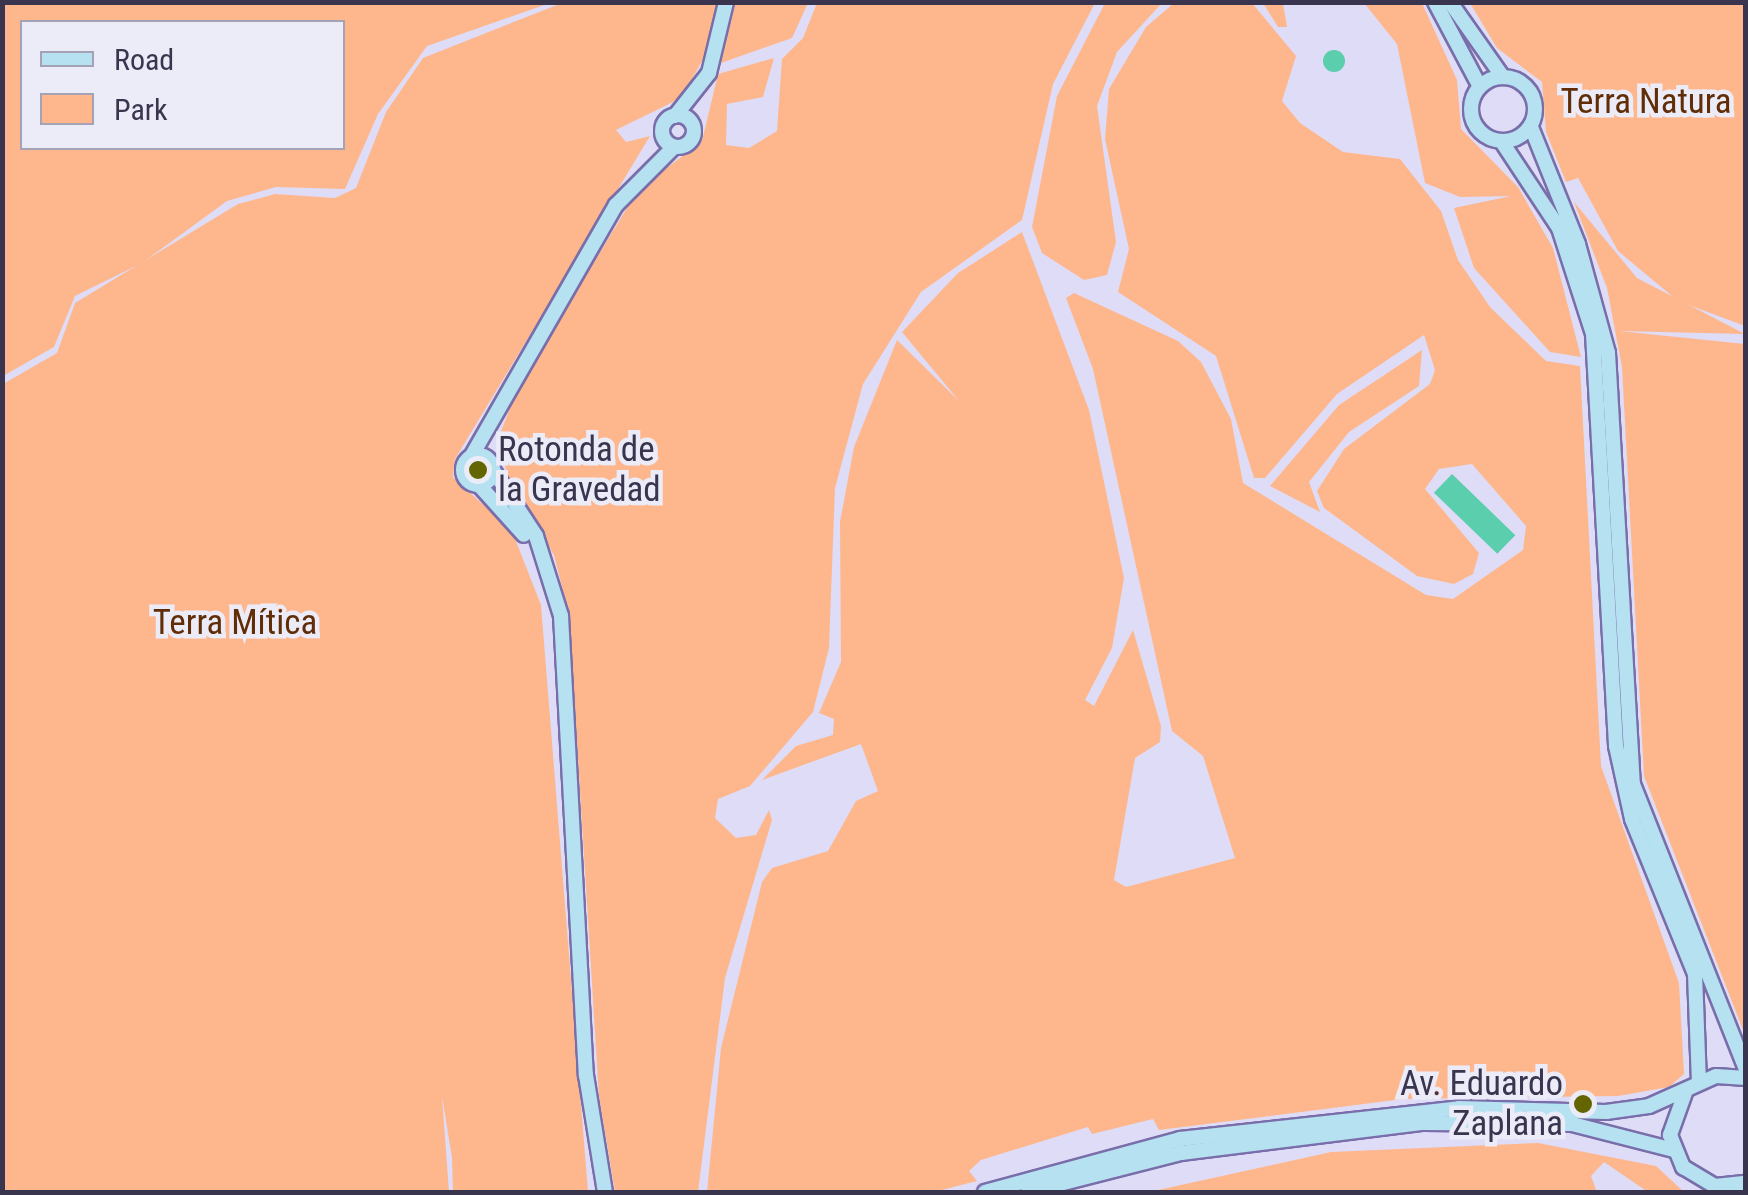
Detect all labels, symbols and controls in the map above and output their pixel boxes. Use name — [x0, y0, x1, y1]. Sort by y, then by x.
legend — [20, 20, 345, 150]
text: Road — [114, 42, 174, 77]
park label: Terra Natura — [1561, 81, 1731, 123]
text: Park — [114, 92, 168, 127]
place label: Rotonda de la Gravedad — [498, 429, 661, 511]
marker: Rotonda de la Gravedad — [467, 459, 489, 481]
park label: Terra Mítica — [153, 602, 317, 644]
place label: Av. Eduardo Zaplana — [1400, 1063, 1563, 1145]
marker: Av. Eduardo Zaplana — [1572, 1093, 1594, 1115]

